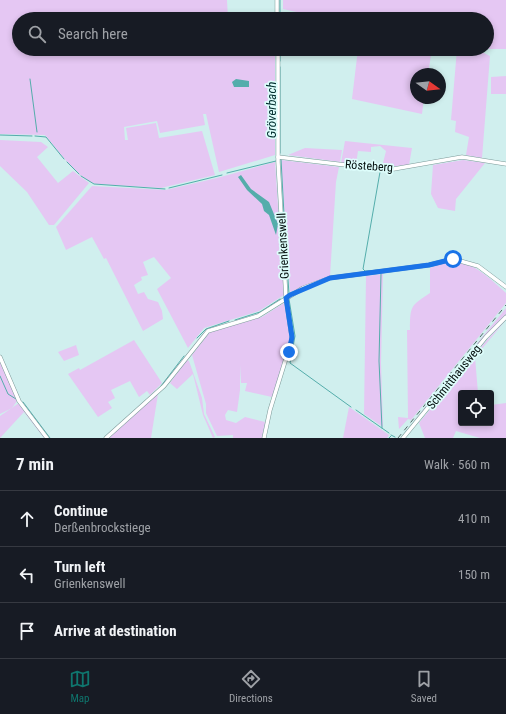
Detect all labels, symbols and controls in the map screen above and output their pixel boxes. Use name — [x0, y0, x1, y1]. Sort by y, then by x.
search box — [12, 12, 494, 56]
icon: search — [26, 23, 48, 45]
text: Search here — [58, 25, 128, 43]
north arrow — [410, 68, 446, 104]
water label: Gröverbach — [264, 82, 279, 138]
street label: Rösteberg — [345, 157, 394, 175]
street label: Grienkenswell — [274, 213, 292, 279]
route start — [444, 250, 462, 268]
street label: Schmitthausweg — [424, 342, 484, 412]
route end — [280, 343, 298, 361]
map controls — [458, 390, 494, 426]
button: locate — [458, 390, 494, 426]
text: 7 min — [16, 454, 54, 474]
text: Walk · 560 m — [424, 457, 490, 472]
text: Continue — [54, 502, 108, 520]
icon: ahead — [16, 508, 38, 530]
text: 410 m — [458, 511, 490, 526]
text: Derßenbrockstiege — [54, 520, 151, 535]
text: Turn left — [54, 558, 105, 576]
icon: left — [16, 564, 38, 586]
text: 150 m — [458, 567, 490, 582]
text: Grienkenswell — [54, 576, 126, 591]
icon: arrive — [16, 620, 38, 642]
text: Arrive at destination — [54, 622, 177, 640]
tab: Map — [69, 668, 91, 705]
tab: Directions — [229, 668, 273, 705]
tab: Saved — [411, 668, 437, 705]

